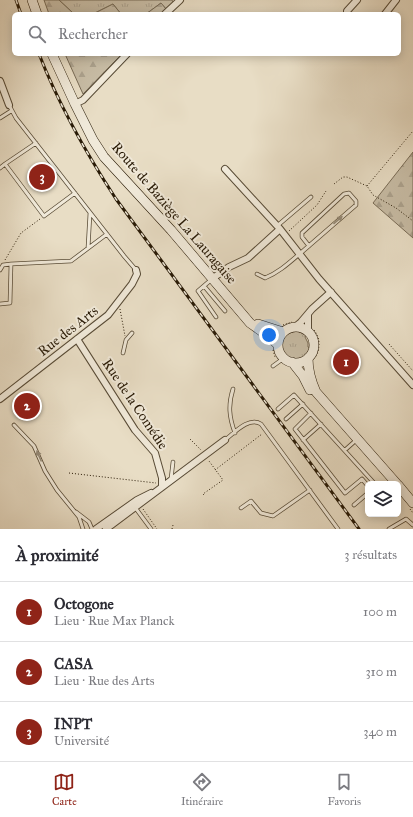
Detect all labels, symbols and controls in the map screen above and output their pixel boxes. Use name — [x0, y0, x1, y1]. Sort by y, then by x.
search box — [12, 12, 401, 56]
icon: search — [26, 23, 48, 45]
text: Rechercher — [58, 25, 128, 43]
street label: Route de Baziège La Lauragaise — [108, 139, 240, 287]
pin: 3 — [29, 162, 55, 192]
one-way arrow — [333, 216, 344, 225]
street label: Rue des Arts — [34, 302, 102, 360]
your location — [259, 325, 279, 345]
pin: 1 — [333, 347, 359, 377]
street label: Rue de la Comédie — [98, 356, 172, 453]
pin: 2 — [14, 391, 40, 421]
one-way arrow — [35, 449, 41, 461]
map controls — [365, 481, 401, 517]
button: layers — [365, 481, 401, 517]
text: À proximité — [16, 545, 99, 566]
text: 3 résultats — [344, 547, 397, 563]
text: Octogone — [54, 595, 114, 613]
text: 1 — [26, 604, 32, 620]
text: 100 m — [363, 604, 397, 620]
text: Lieu · Rue Max Planck — [54, 613, 175, 629]
text: CASA — [54, 655, 93, 673]
text: 2 — [26, 664, 32, 680]
text: 310 m — [365, 664, 397, 680]
text: Lieu · Rue des Arts — [54, 673, 155, 689]
text: INPT — [54, 715, 92, 733]
text: 3 — [26, 724, 32, 740]
text: 340 m — [363, 724, 397, 740]
text: Université — [54, 733, 109, 749]
tab: Carte — [52, 771, 77, 808]
tab: Itinéraire — [181, 771, 223, 808]
tab: Favoris — [328, 771, 361, 808]

